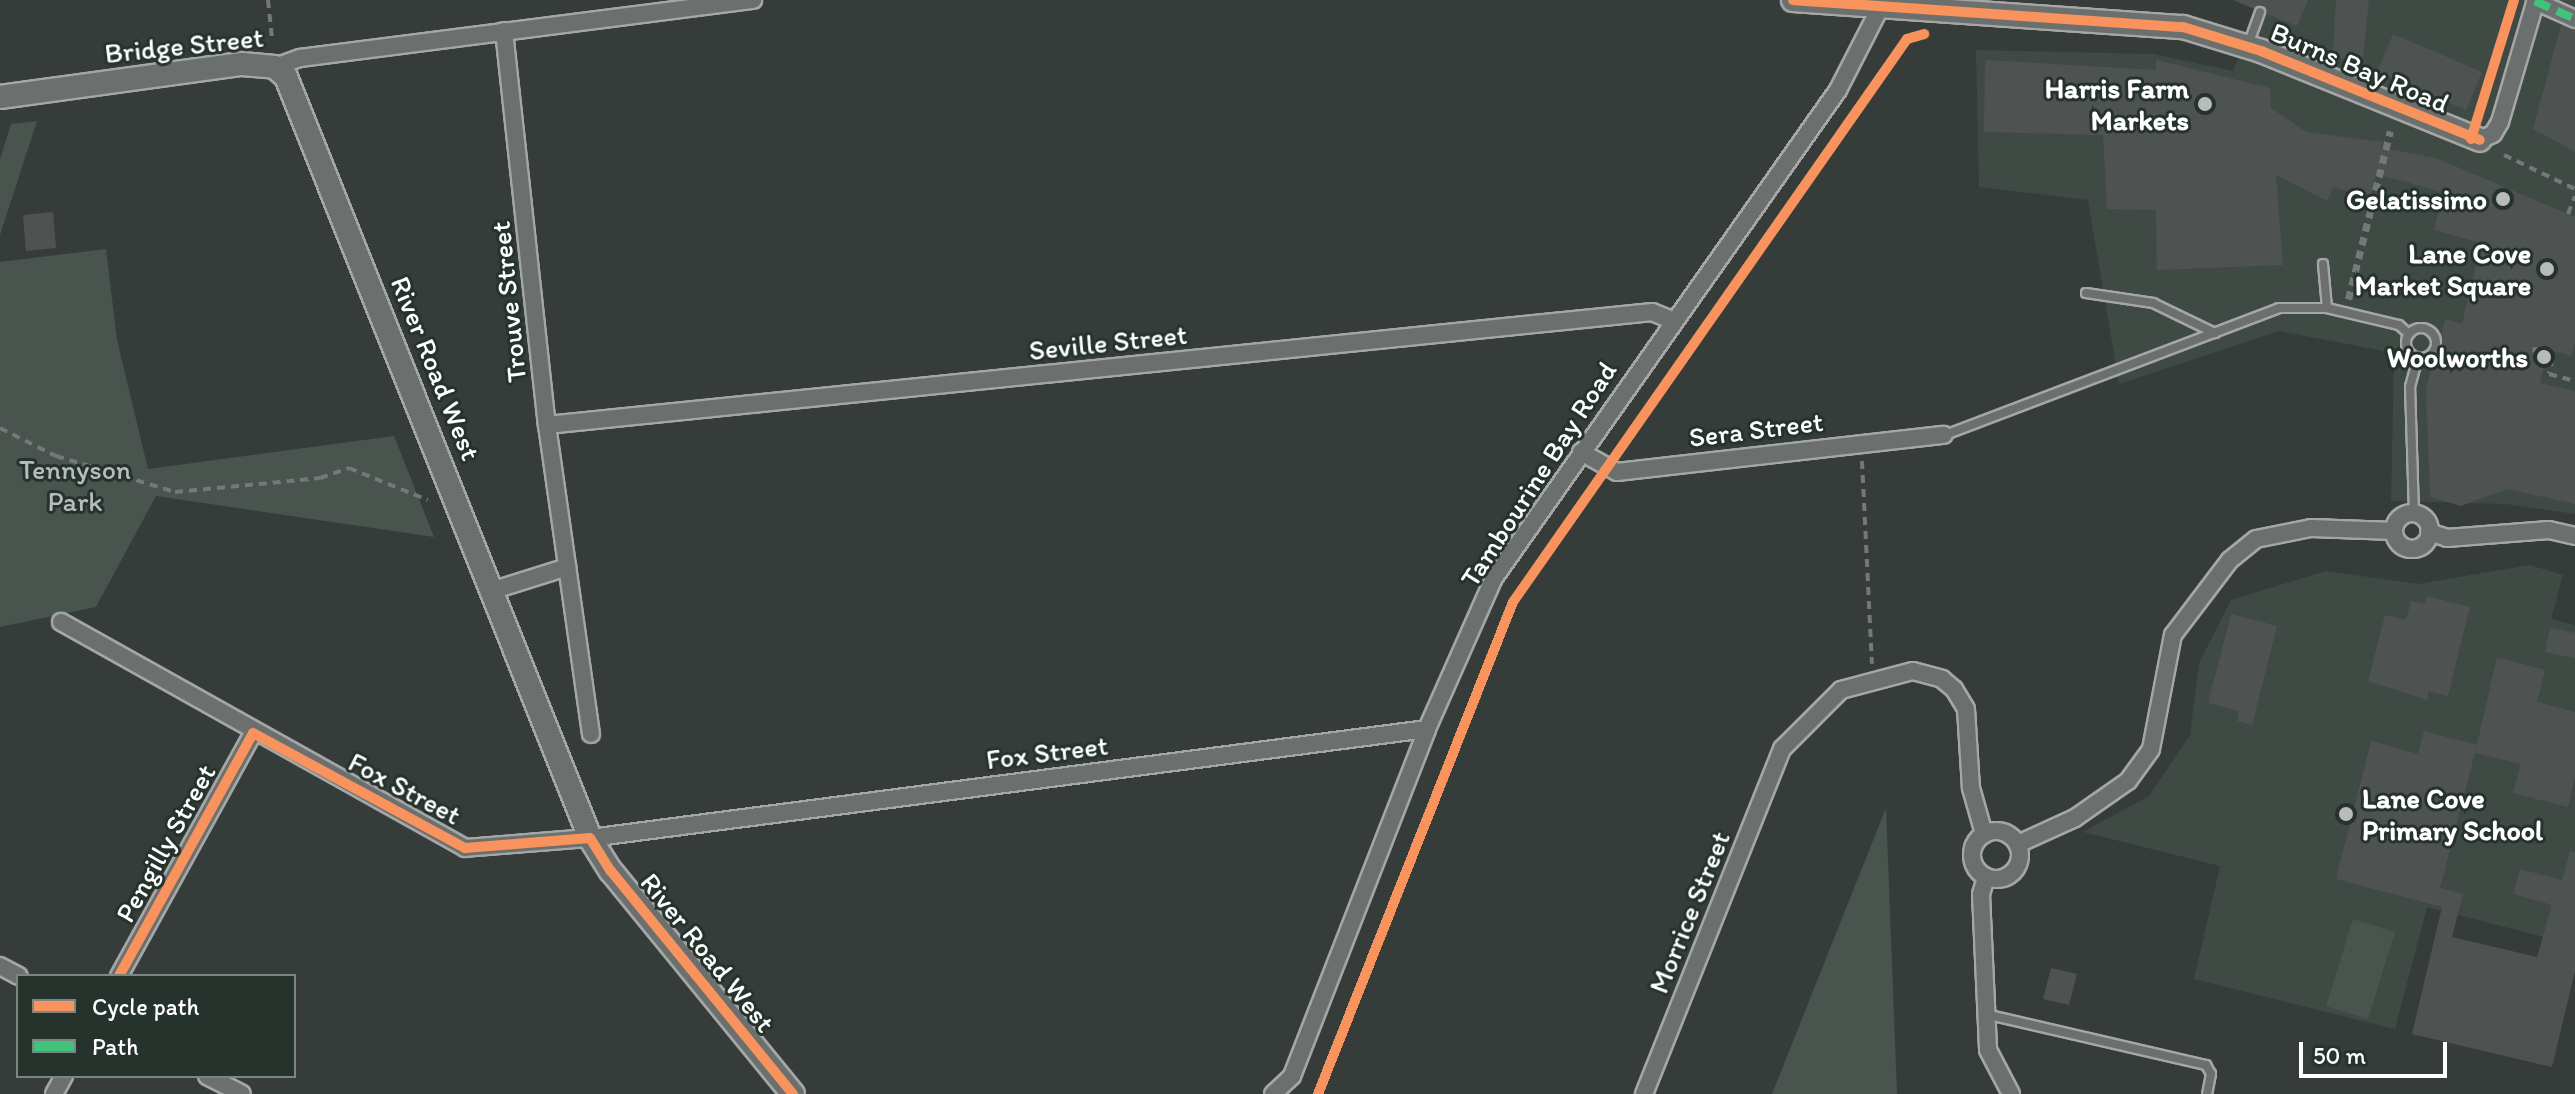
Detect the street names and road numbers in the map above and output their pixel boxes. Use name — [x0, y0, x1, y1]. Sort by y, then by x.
street label: Burns Bay Road — [2266, 14, 2454, 120]
street label: Bridge Street — [103, 20, 265, 70]
street label: Trouve Street — [483, 220, 533, 384]
street label: River Road West — [384, 272, 488, 464]
street label: Seville Street — [1027, 317, 1189, 367]
street label: Tambourine Bay Road — [1453, 355, 1623, 593]
street label: Sera Street — [1687, 404, 1825, 454]
street label: Fox Street — [984, 728, 1110, 776]
street label: Fox Street — [343, 745, 467, 831]
street label: Pengilly Street — [108, 758, 222, 928]
street label: Morrice Street — [1641, 826, 1737, 998]
street label: River Road West — [634, 866, 782, 1038]

